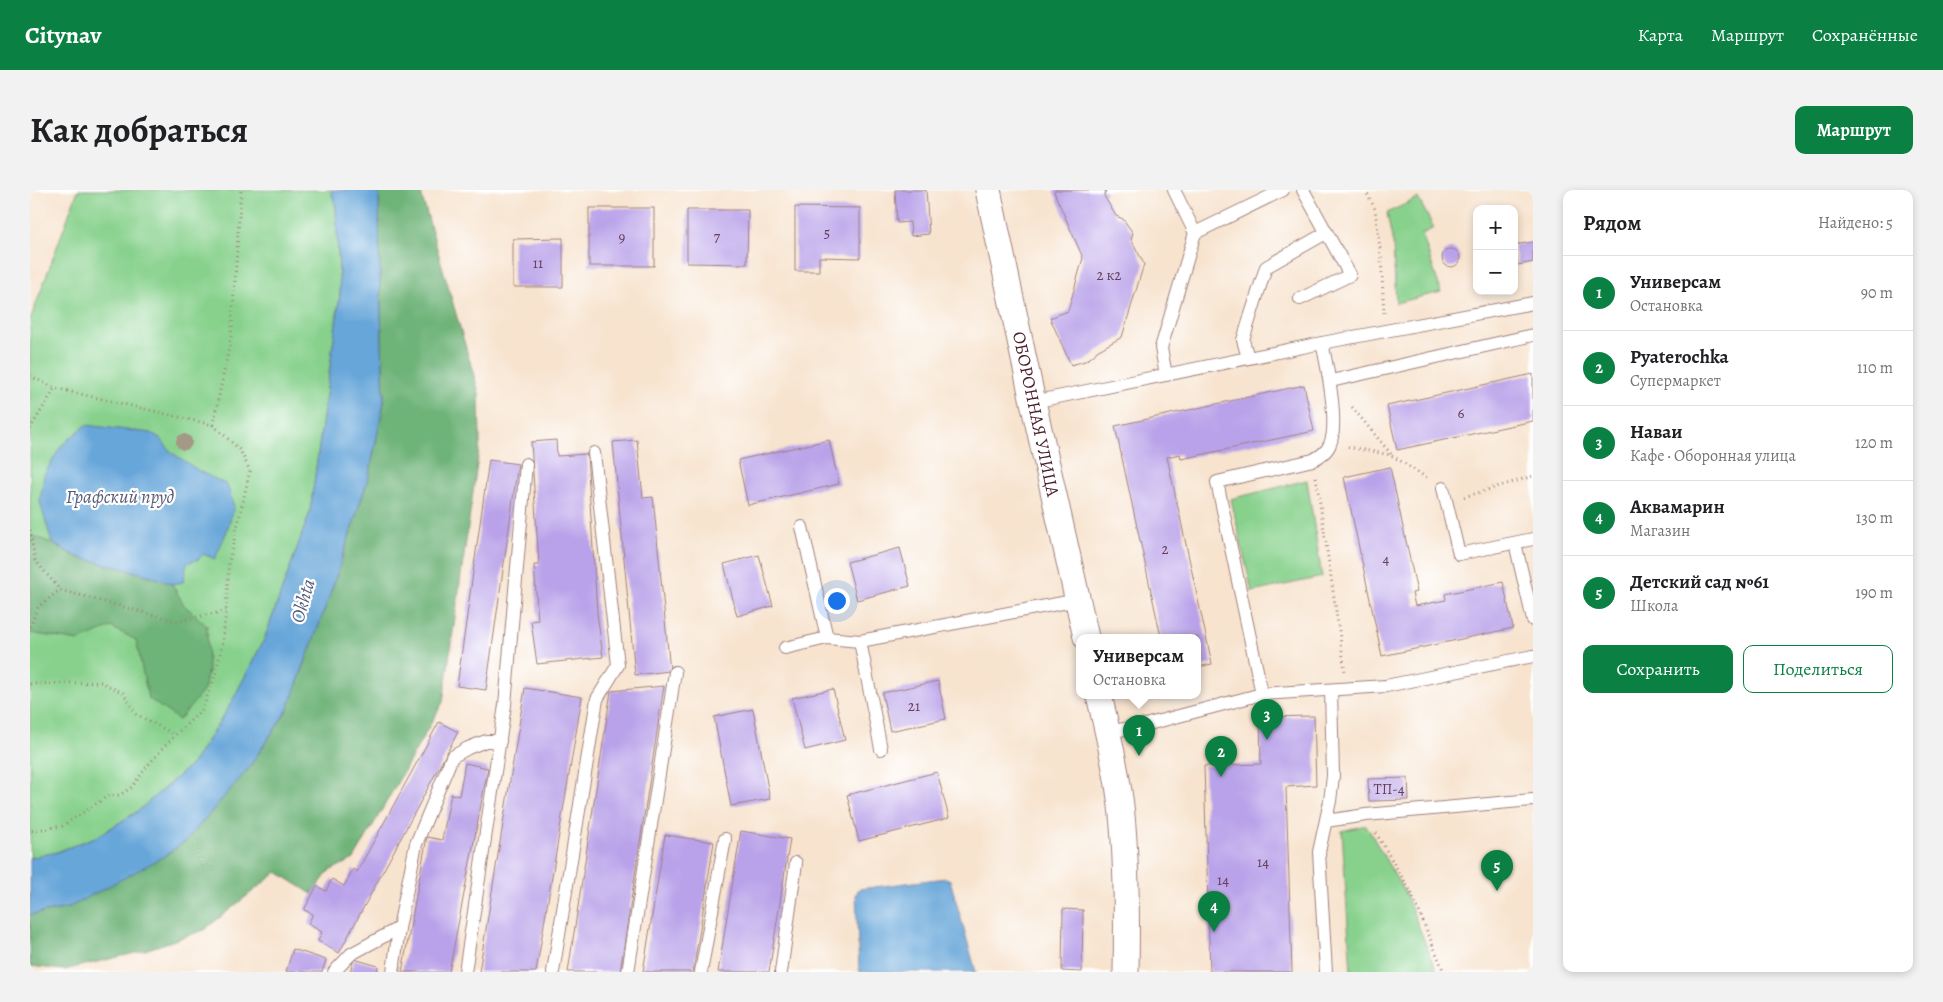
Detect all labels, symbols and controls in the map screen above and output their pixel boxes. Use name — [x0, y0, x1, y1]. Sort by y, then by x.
text: Citynav — [25, 19, 101, 51]
text: Карта — [1638, 23, 1683, 47]
text: Маршрут — [1711, 23, 1784, 47]
text: Сохранённые — [1812, 23, 1918, 47]
text: Как добраться — [30, 106, 248, 154]
button: Маршрут — [1795, 106, 1913, 154]
map controls — [1473, 205, 1518, 295]
button: + — [1473, 205, 1518, 250]
text: Рядом — [1583, 209, 1641, 237]
text: Найдено: 5 — [1818, 212, 1893, 234]
house number: 5 — [824, 223, 830, 243]
house number: 9 — [619, 227, 626, 247]
house number: 7 — [714, 227, 721, 247]
button: − — [1473, 250, 1518, 295]
house number: 11 — [533, 253, 543, 273]
house number: 2 к2 — [1096, 265, 1122, 285]
text: Универсам — [1630, 269, 1721, 295]
text: 1 — [1596, 282, 1602, 304]
text: 90 m — [1861, 282, 1893, 304]
text: Остановка — [1630, 295, 1703, 317]
street label: ОБОРОННАЯ УЛИЦА — [1007, 329, 1065, 499]
text: Pyaterochka — [1630, 344, 1729, 370]
text: 2 — [1595, 357, 1603, 379]
text: 110 m — [1857, 357, 1893, 379]
text: Супермаркет — [1630, 370, 1721, 392]
house number: 6 — [1458, 403, 1465, 423]
text: Наваи — [1630, 419, 1683, 445]
text: 3 — [1596, 432, 1602, 454]
text: 120 m — [1855, 432, 1893, 454]
text: Кафе · Оборонная улица — [1630, 445, 1796, 467]
water label: Графский пруд — [66, 484, 174, 510]
text: Аквамарин — [1630, 494, 1725, 520]
text: 4 — [1595, 507, 1603, 529]
text: 130 m — [1856, 507, 1893, 529]
text: Магазин — [1630, 520, 1690, 542]
house number: 2 — [1161, 539, 1169, 559]
house number: 4 — [1383, 549, 1390, 569]
text: Детский сад №61 — [1630, 569, 1769, 595]
water label: Okhta — [284, 576, 322, 626]
text: 5 — [1596, 582, 1602, 604]
text: 190 m — [1855, 582, 1893, 604]
your location — [824, 588, 850, 614]
text: Школа — [1630, 595, 1678, 617]
popup — [1076, 634, 1201, 699]
text: Универсам — [1093, 643, 1184, 669]
button: Сохранить — [1583, 645, 1733, 693]
button: Поделиться — [1743, 645, 1893, 693]
text: Остановка — [1093, 669, 1166, 691]
house number: 21 — [908, 696, 920, 716]
pin: 3 — [1251, 699, 1283, 740]
pin: 1 — [1123, 715, 1155, 756]
pin: 2 — [1205, 736, 1237, 777]
house number: ТП-4 — [1374, 779, 1405, 799]
pin: 5 — [1481, 850, 1513, 891]
house number: 14 — [1257, 852, 1269, 872]
house number: 14 — [1217, 870, 1229, 890]
pin: 4 — [1198, 891, 1230, 932]

